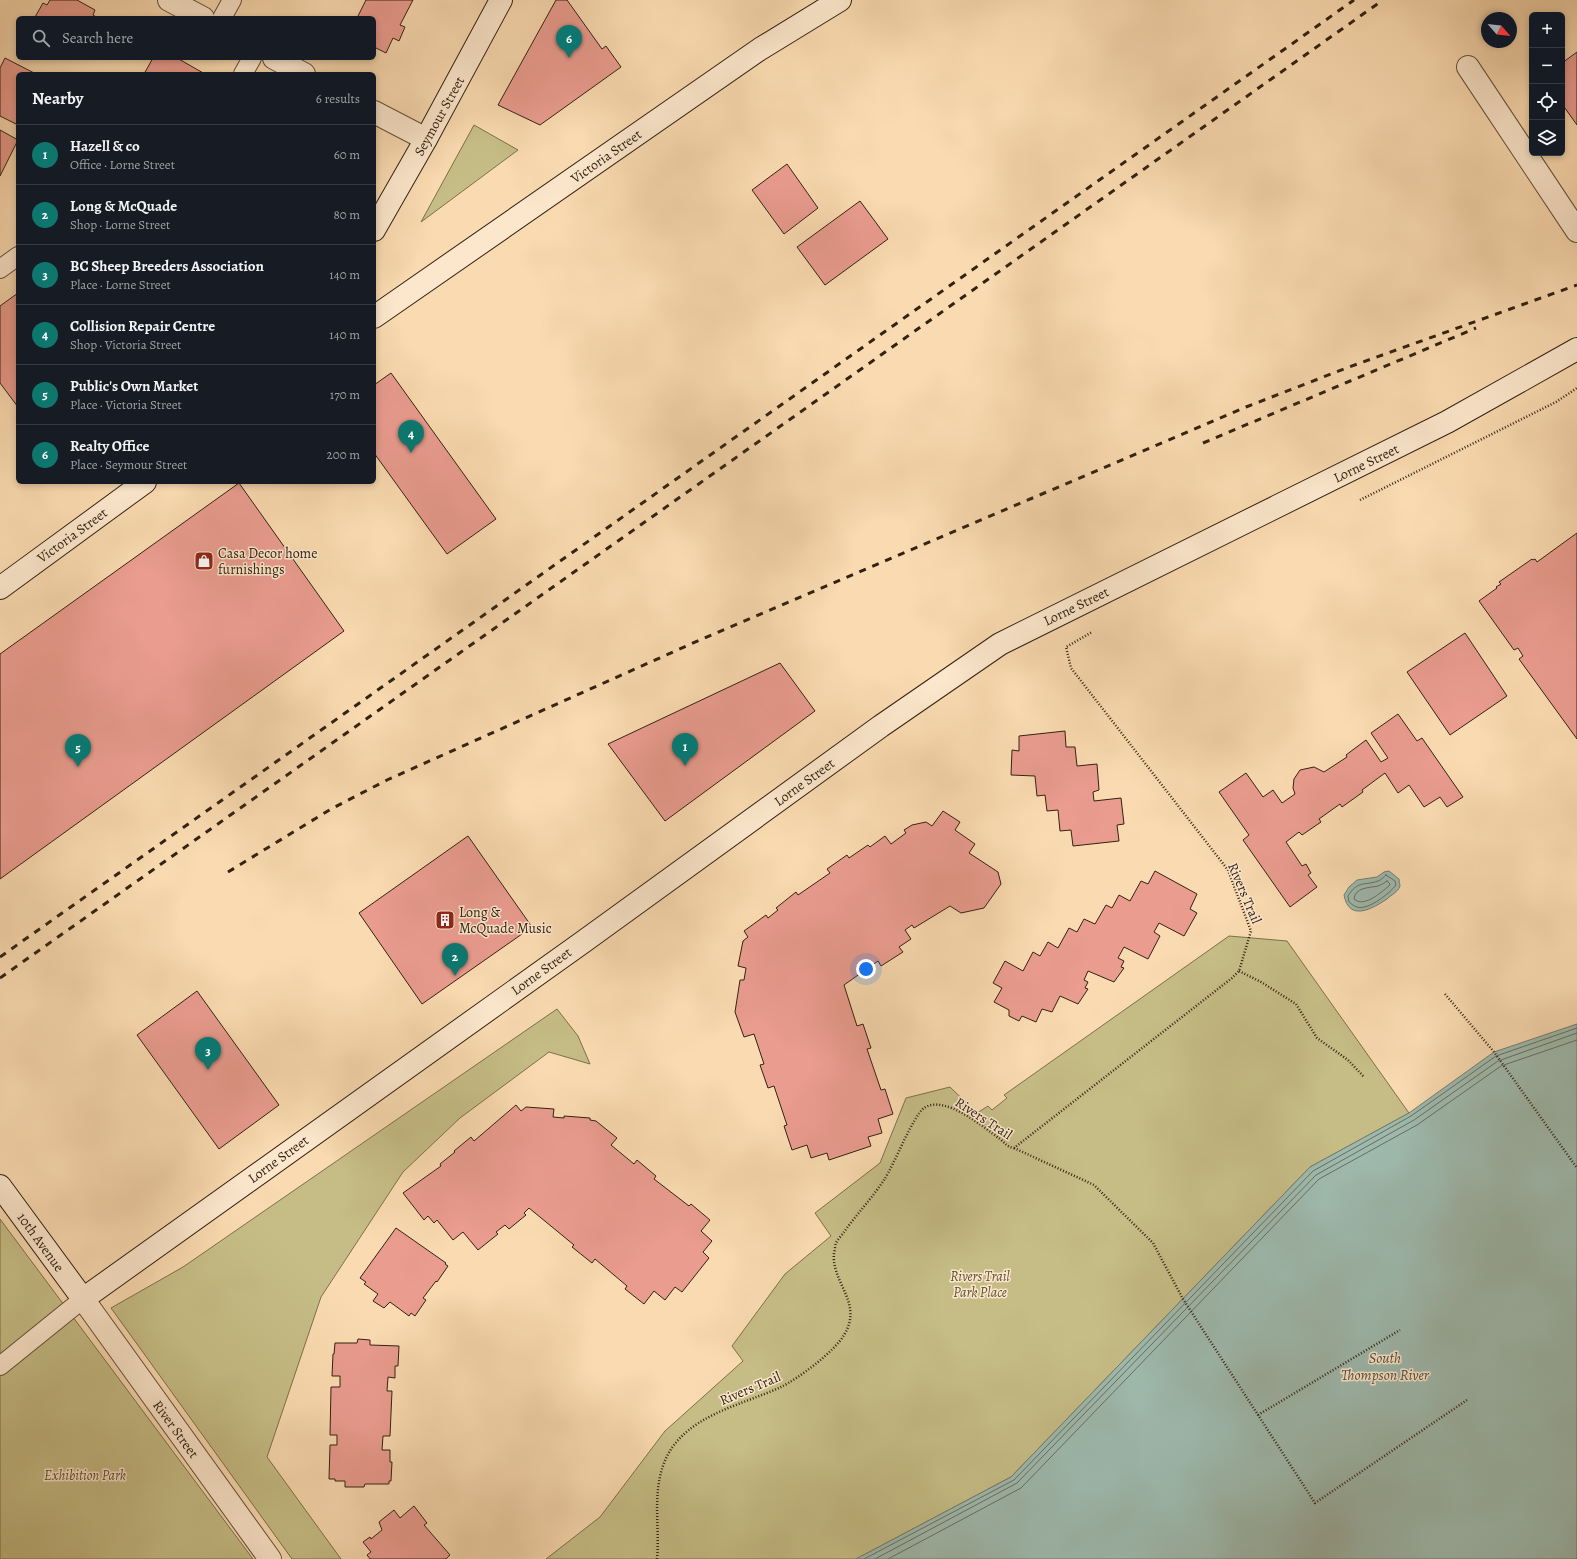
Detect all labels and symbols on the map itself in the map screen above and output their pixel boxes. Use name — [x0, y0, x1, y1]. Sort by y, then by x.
north arrow — [1481, 12, 1517, 48]
pin: 6 — [556, 25, 582, 58]
street label: Seymour Street — [410, 73, 469, 160]
street label: Victoria Street — [566, 125, 646, 188]
pin: 4 — [398, 420, 424, 453]
street label: Lorne Street — [1330, 439, 1402, 487]
street label: Victoria Street — [33, 503, 112, 568]
place label: Casa Decor home furnishings — [218, 544, 318, 579]
shop icon: Casa Decor home furnishings — [193, 550, 215, 572]
street label: Lorne Street — [1040, 582, 1112, 630]
pin: 1 — [672, 733, 698, 766]
pin: 5 — [65, 734, 91, 767]
street label: Lorne Street — [770, 754, 839, 811]
street label: Rivers Trail — [1223, 860, 1266, 927]
place label: Long & McQuade Music — [459, 903, 552, 938]
building icon: Long & McQuade Music — [434, 909, 456, 931]
pin: 2 — [442, 943, 468, 976]
street label: Lorne Street — [507, 943, 576, 1000]
your location — [856, 959, 876, 979]
pin: 3 — [195, 1037, 221, 1070]
street label: Rivers Trail — [951, 1093, 1017, 1144]
street label: Lorne Street — [244, 1131, 313, 1188]
street label: 10th Avenue — [13, 1209, 69, 1276]
park label: Rivers Trail Park Place — [950, 1267, 1010, 1302]
water label: South Thompson River — [1341, 1348, 1430, 1385]
street label: Rivers Trail — [717, 1367, 784, 1410]
street label: River Street — [148, 1397, 203, 1462]
park label: Exhibition Park — [44, 1466, 126, 1485]

